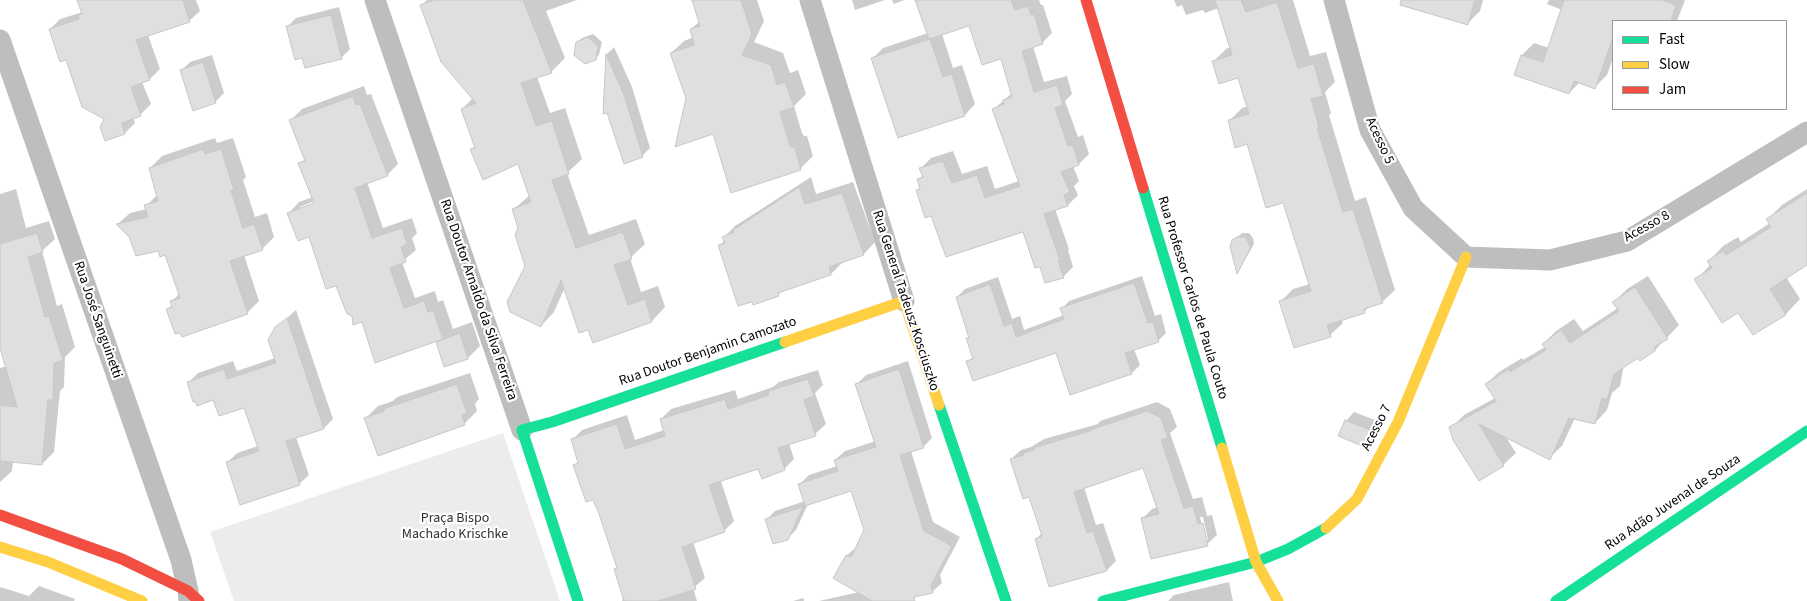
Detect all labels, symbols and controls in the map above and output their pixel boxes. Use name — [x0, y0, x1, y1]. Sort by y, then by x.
legend — [1612, 20, 1787, 110]
text: Fast — [1659, 29, 1685, 50]
text: Slow — [1659, 54, 1690, 75]
text: Jam — [1659, 79, 1686, 100]
street label: Acesso 5 — [1361, 115, 1397, 167]
street label: Rua Professor Carlos de Paula Couto — [1153, 194, 1231, 402]
street label: Rua Doutor Arnaldo da Silva Ferreira — [436, 197, 520, 403]
street label: Acesso 8 — [1621, 208, 1673, 246]
street label: Rua General Tadeusz Kosciuszko — [868, 209, 942, 393]
street label: Rua José Sanguinetti — [69, 259, 125, 381]
street label: Rua Doutor Benjamin Camozato — [617, 314, 799, 390]
street label: Acesso 7 — [1358, 402, 1396, 454]
street label: Rua Adão Juvenal de Souza — [1602, 451, 1744, 555]
park label: Praça Bispo Machado Krischke — [402, 511, 508, 544]

